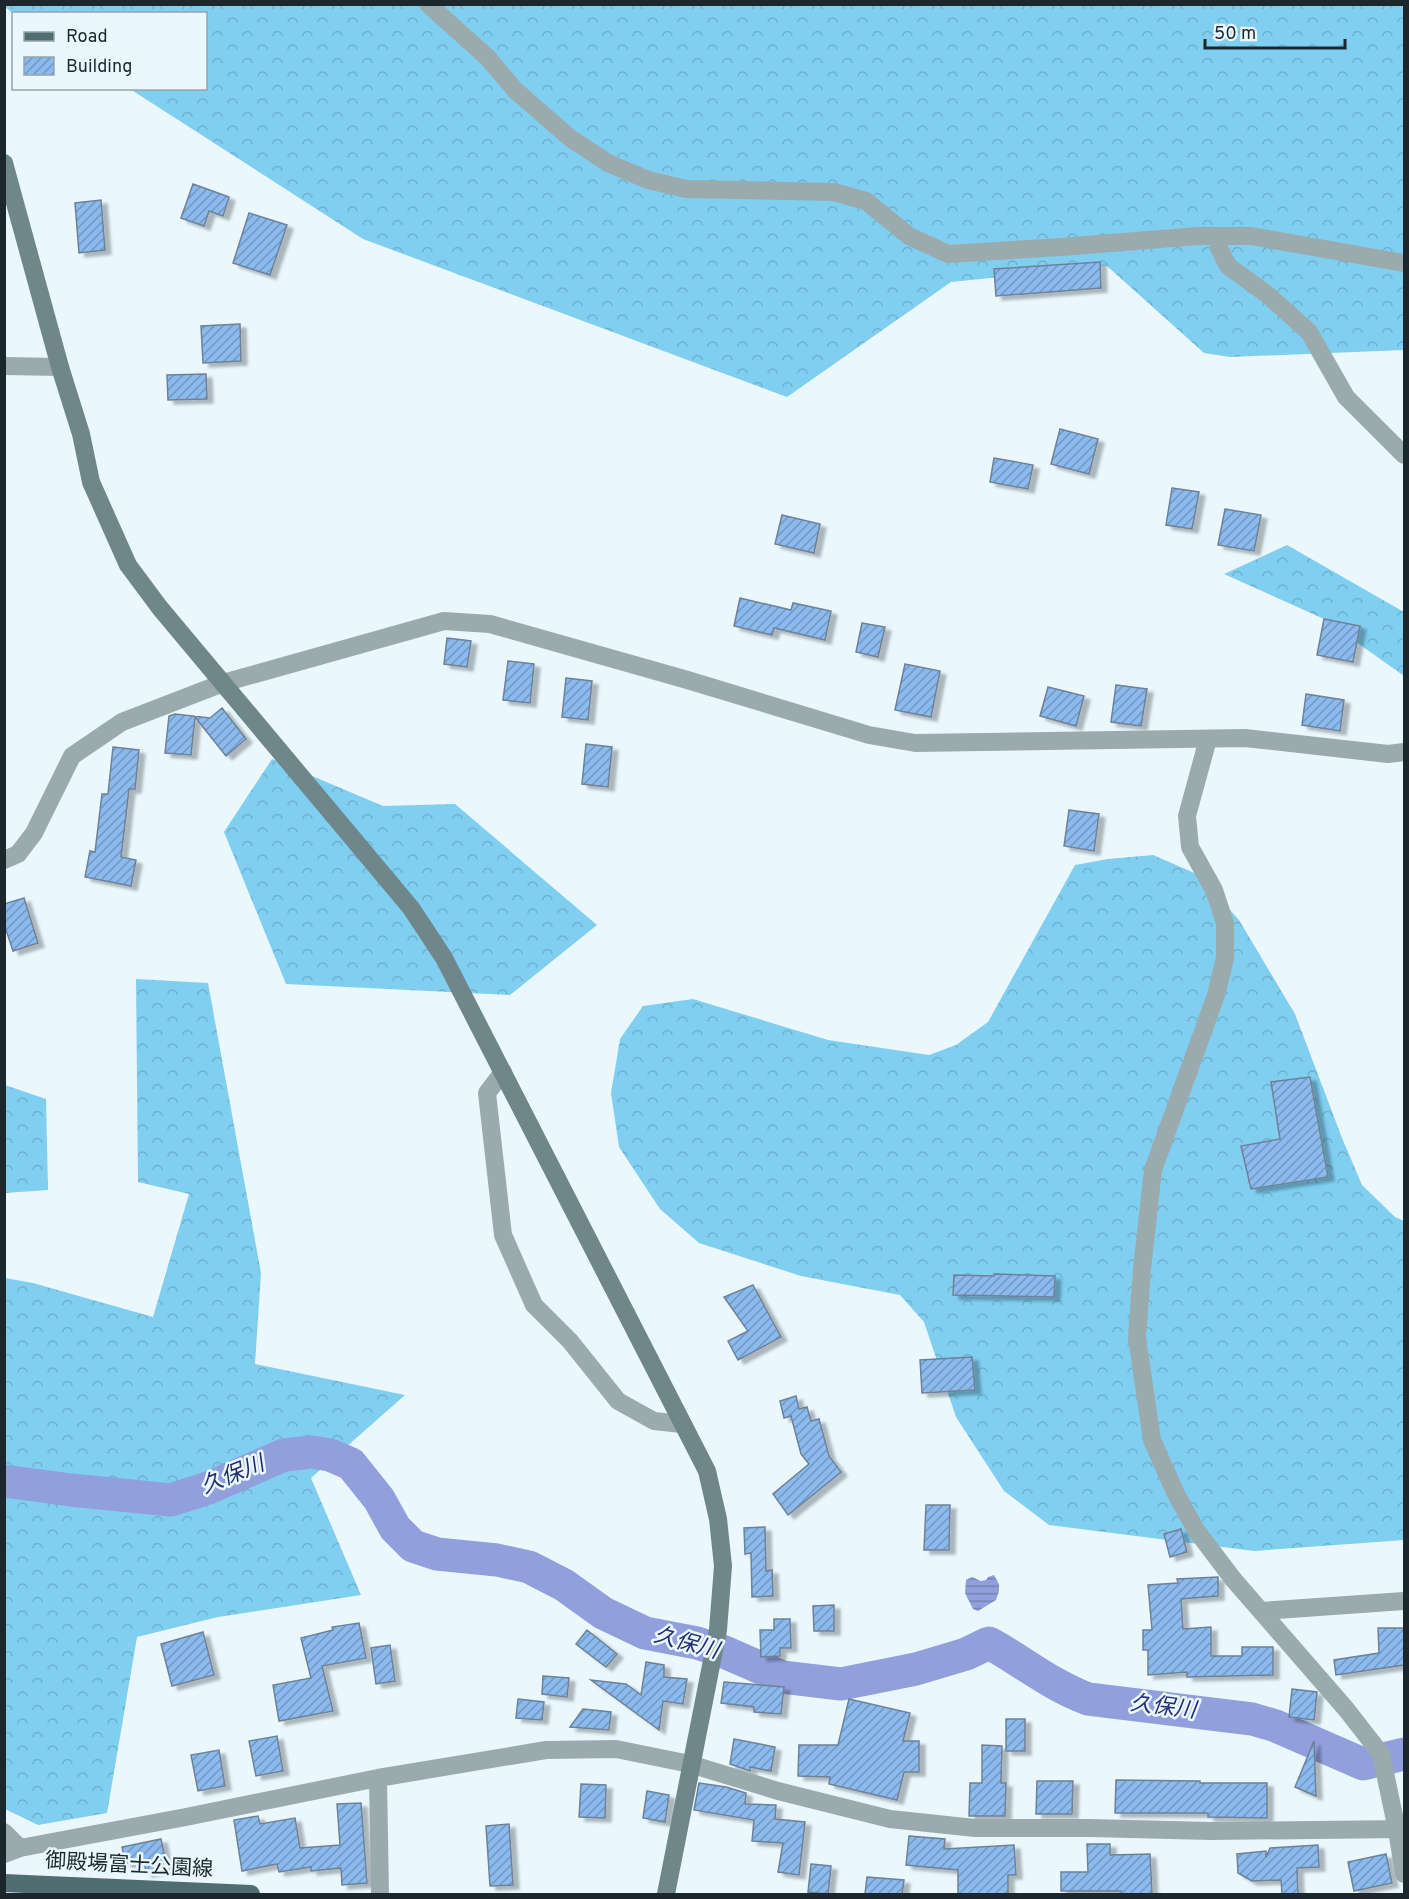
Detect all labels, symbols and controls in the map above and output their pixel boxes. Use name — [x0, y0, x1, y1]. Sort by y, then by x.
legend — [12, 12, 207, 90]
scale bar — [1205, 12, 1344, 50]
text: 50 m — [1214, 23, 1256, 46]
text: Road — [66, 26, 108, 49]
text: Building — [66, 56, 132, 79]
water label: 久保川 — [197, 1450, 271, 1501]
water label: 久保川 — [651, 1622, 723, 1666]
water label: 久保川 — [1129, 1691, 1199, 1726]
street label: 御殿場富士公園線 — [44, 1848, 214, 1884]

